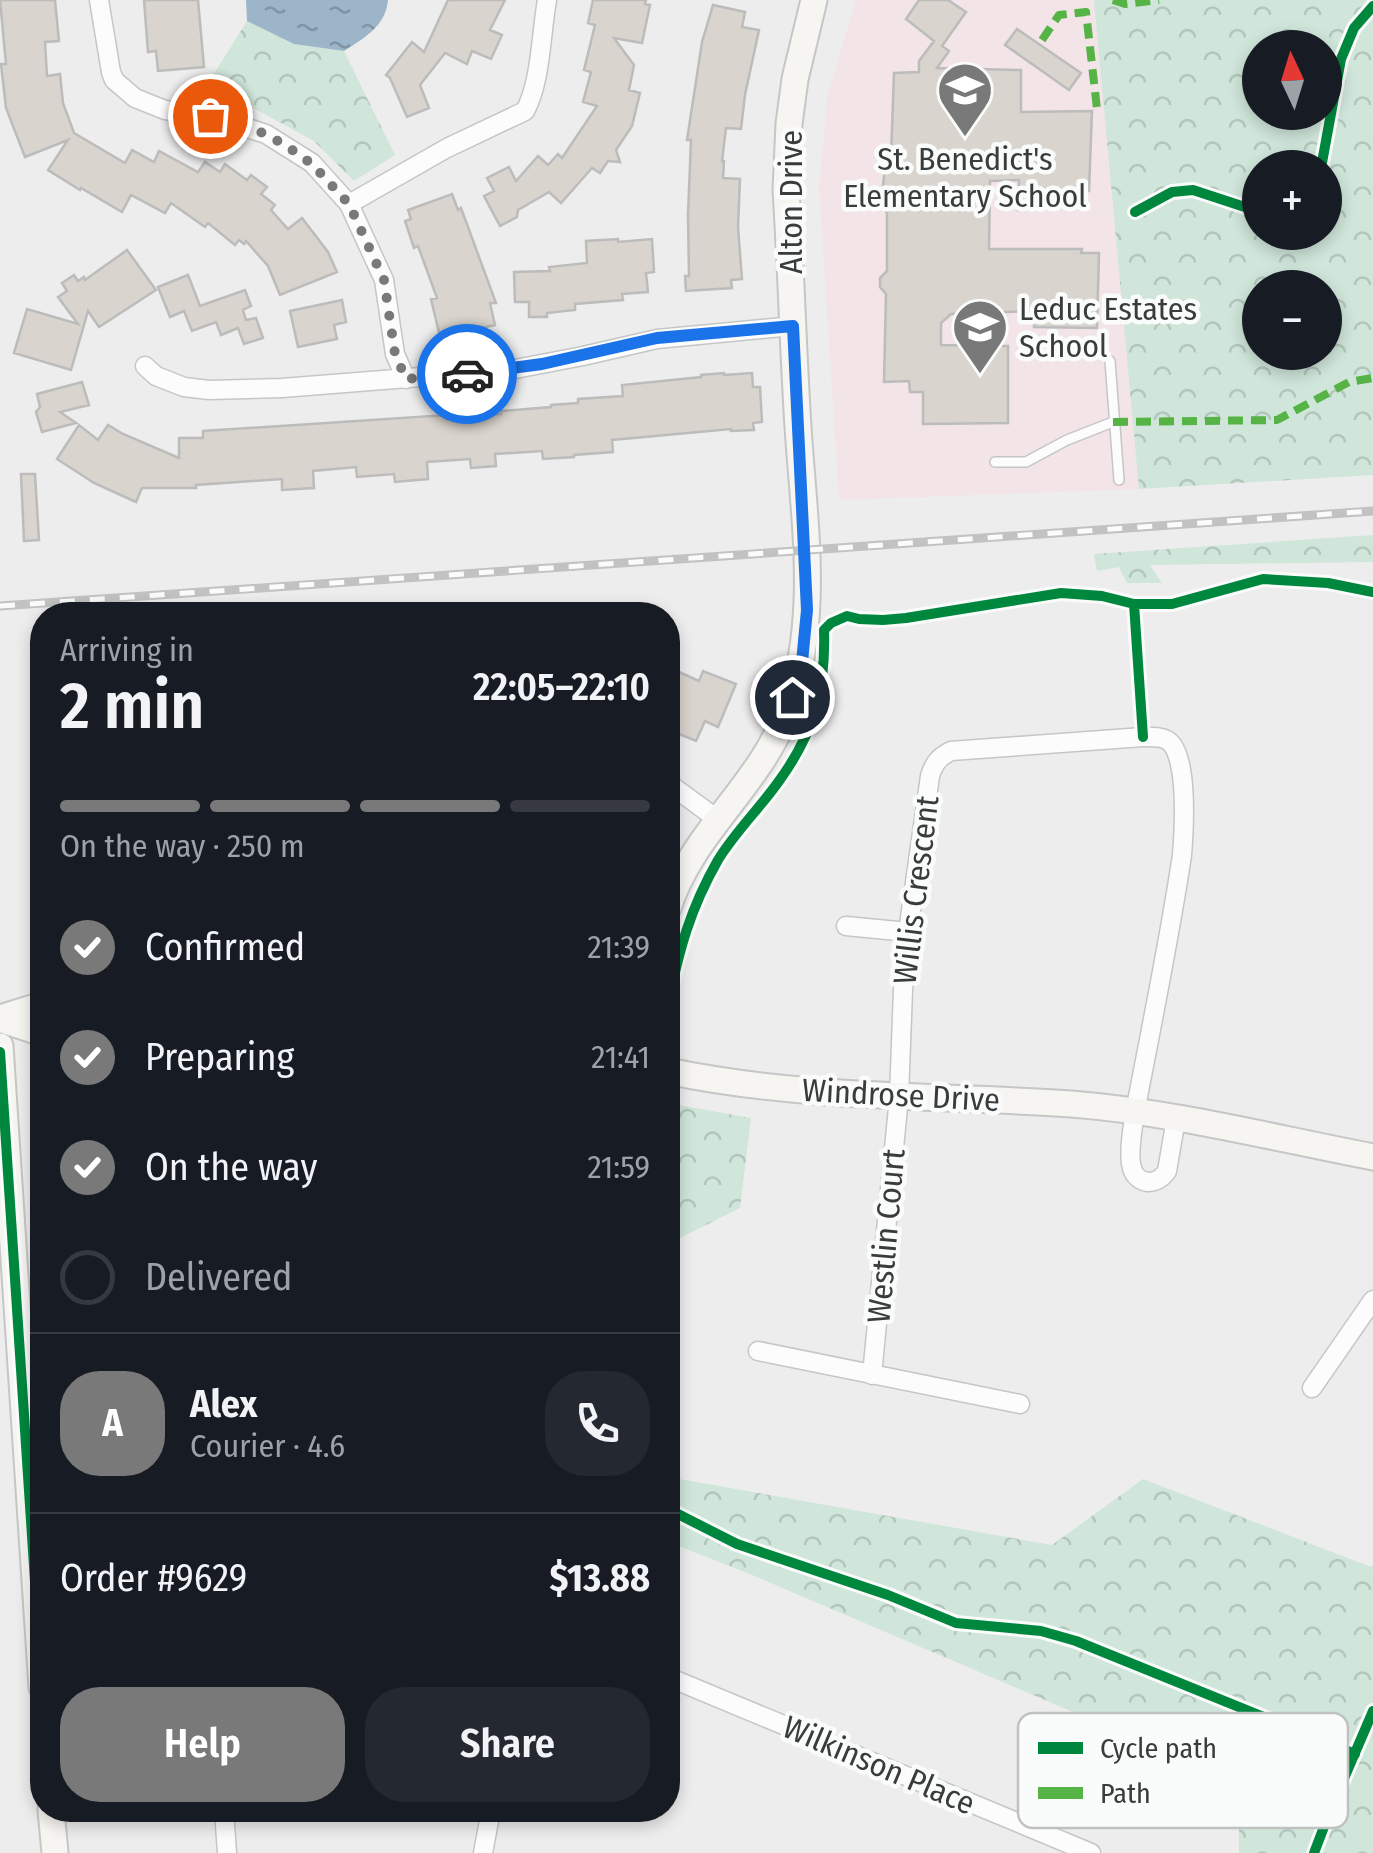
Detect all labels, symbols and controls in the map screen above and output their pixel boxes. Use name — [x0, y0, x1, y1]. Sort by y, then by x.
north arrow — [1242, 30, 1342, 130]
map controls — [1242, 30, 1342, 370]
school or university icon: St. Benedict's Elementary School — [935, 60, 995, 139]
pin — [168, 74, 253, 159]
icon: bag — [183, 89, 238, 144]
street label: Alton Drive — [772, 130, 810, 274]
place label: St. Benedict's Elementary School — [843, 140, 1087, 215]
button: + — [1242, 150, 1342, 250]
button: − — [1242, 270, 1342, 370]
place label: Leduc Estates School — [1019, 290, 1197, 365]
school or university icon: Leduc Estates School — [950, 297, 1010, 376]
courier — [417, 324, 517, 424]
icon: car — [440, 347, 495, 402]
text: Arriving in — [60, 631, 194, 669]
pin — [750, 655, 835, 740]
text: 22:05–22:10 — [473, 664, 650, 710]
text: 2 min — [60, 667, 204, 745]
icon: home — [765, 670, 820, 725]
street label: Willis Crescent — [886, 793, 946, 987]
text: On the way · 250 m — [60, 827, 305, 865]
icon: check — [60, 920, 115, 975]
text: Confirmed — [145, 924, 305, 970]
text: 21:39 — [587, 928, 650, 966]
icon: check — [60, 1030, 115, 1085]
text: Preparing — [145, 1034, 294, 1080]
text: 21:41 — [591, 1038, 650, 1076]
street label: Windrose Drive — [801, 1071, 1001, 1119]
icon: check — [60, 1140, 115, 1195]
text: On the way — [145, 1144, 317, 1190]
street label: Westlin Court — [859, 1147, 913, 1325]
text: 21:59 — [587, 1148, 650, 1186]
text: Delivered — [145, 1254, 292, 1300]
button: phone — [545, 1371, 650, 1476]
text: Alex — [190, 1381, 257, 1427]
text: A — [102, 1400, 123, 1446]
text: Courier · 4.6 — [190, 1427, 345, 1465]
text: Order #9629 — [60, 1555, 247, 1601]
text: $13.88 — [550, 1555, 650, 1601]
button: Help — [60, 1687, 345, 1802]
button: Share — [365, 1687, 650, 1802]
street label: Wilkinson Place — [777, 1708, 981, 1822]
legend — [1018, 1713, 1348, 1828]
text: Cycle path — [1100, 1732, 1217, 1765]
text: Path — [1100, 1777, 1151, 1810]

